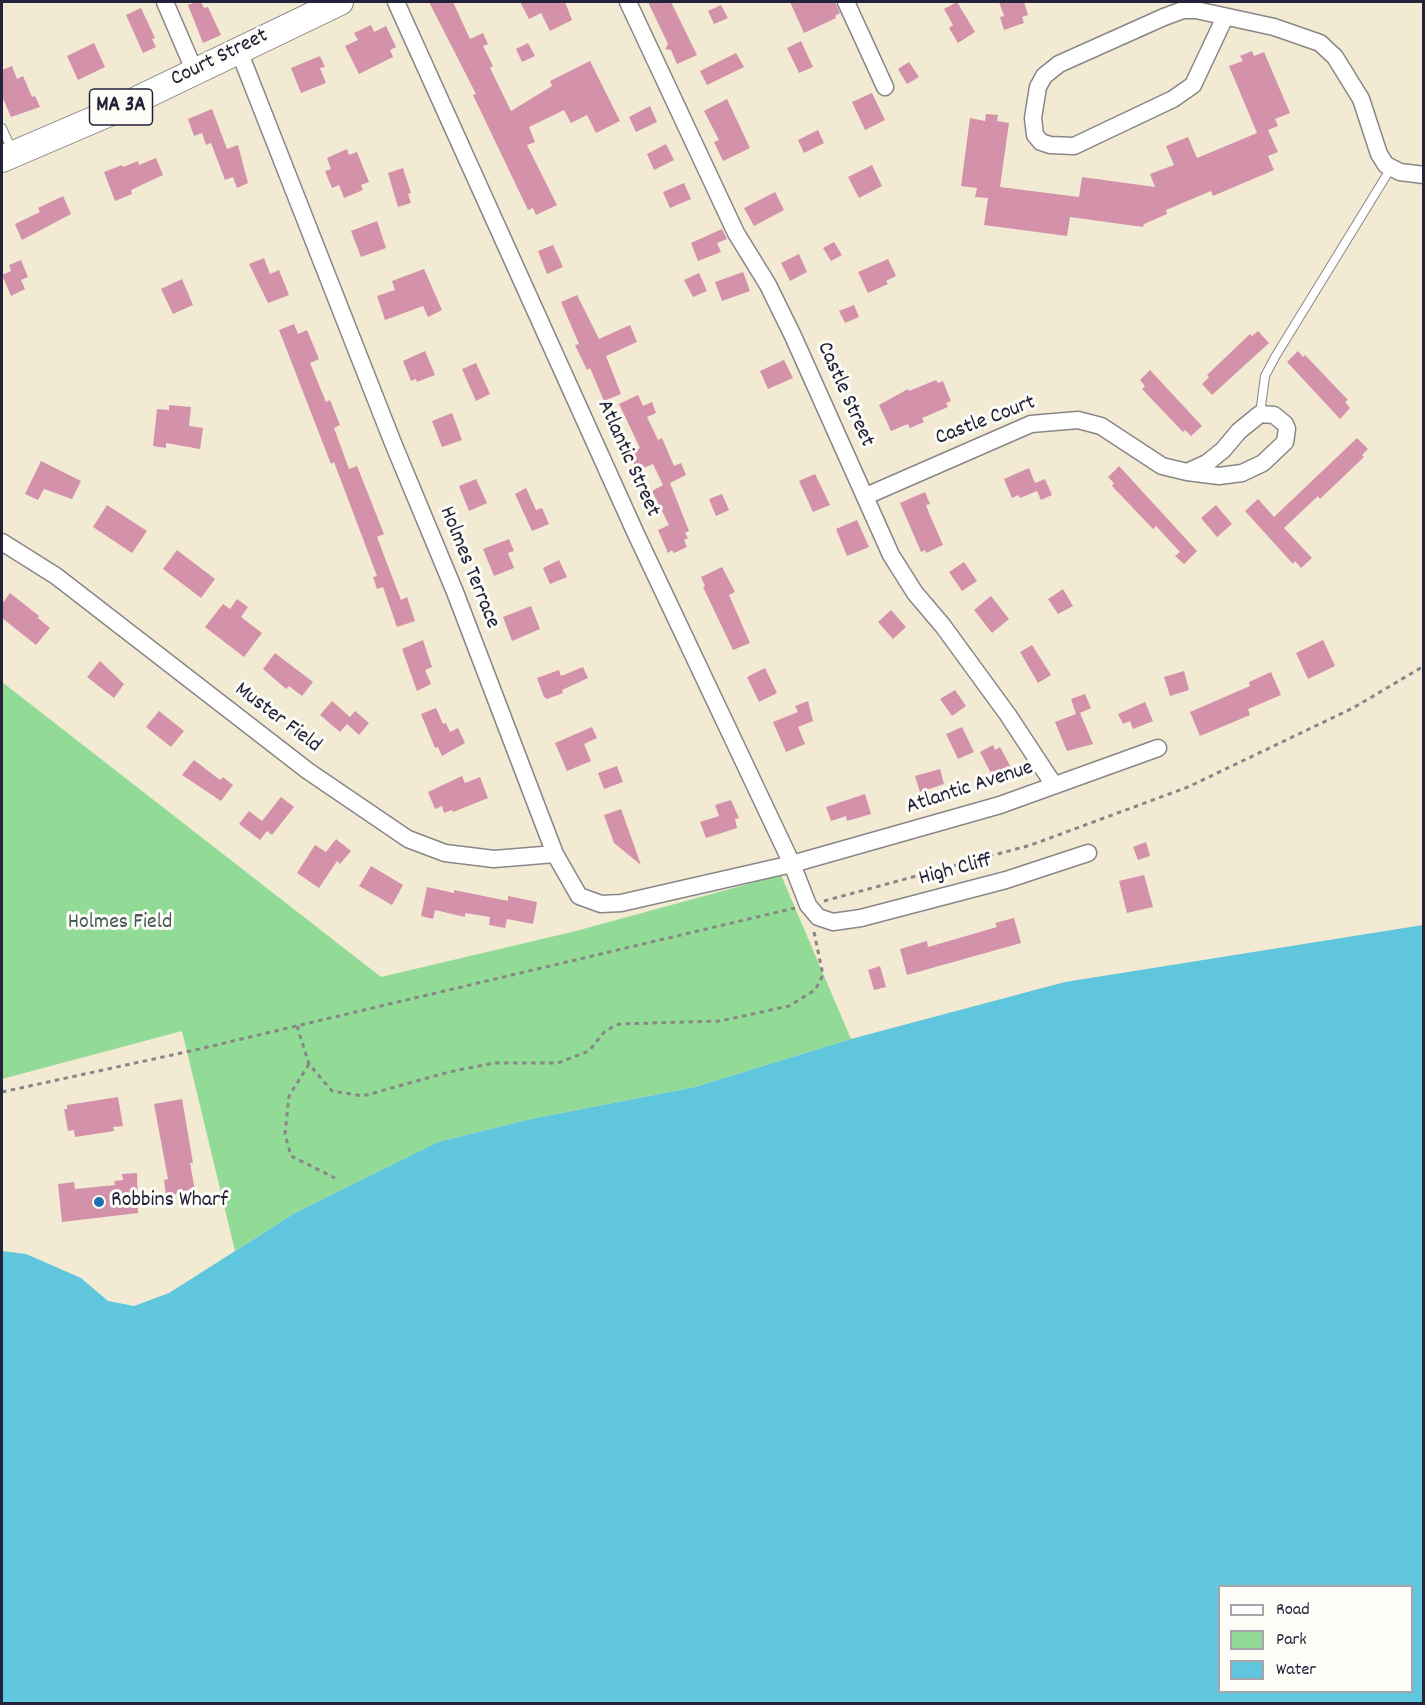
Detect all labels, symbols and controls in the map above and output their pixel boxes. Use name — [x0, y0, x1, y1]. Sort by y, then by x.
street label: Court Street — [167, 24, 273, 94]
road number: MA 3A — [90, 89, 152, 125]
street label: Castle Street — [809, 338, 879, 452]
street label: Castle Court — [932, 391, 1040, 453]
street label: Atlantic Street — [589, 396, 665, 522]
street label: Holmes Terrace — [432, 503, 504, 633]
street label: Muster Field — [228, 678, 326, 760]
street label: Atlantic Avenue — [903, 756, 1037, 822]
street label: High Cliff — [916, 849, 996, 893]
park label: Holmes Field — [68, 911, 172, 937]
place label: Robbins Wharf — [111, 1189, 228, 1215]
marker: Robbins Wharf — [92, 1195, 106, 1209]
legend — [1218, 1585, 1413, 1693]
text: Road — [1276, 1598, 1310, 1623]
text: Park — [1276, 1628, 1307, 1653]
text: Water — [1276, 1658, 1316, 1683]

